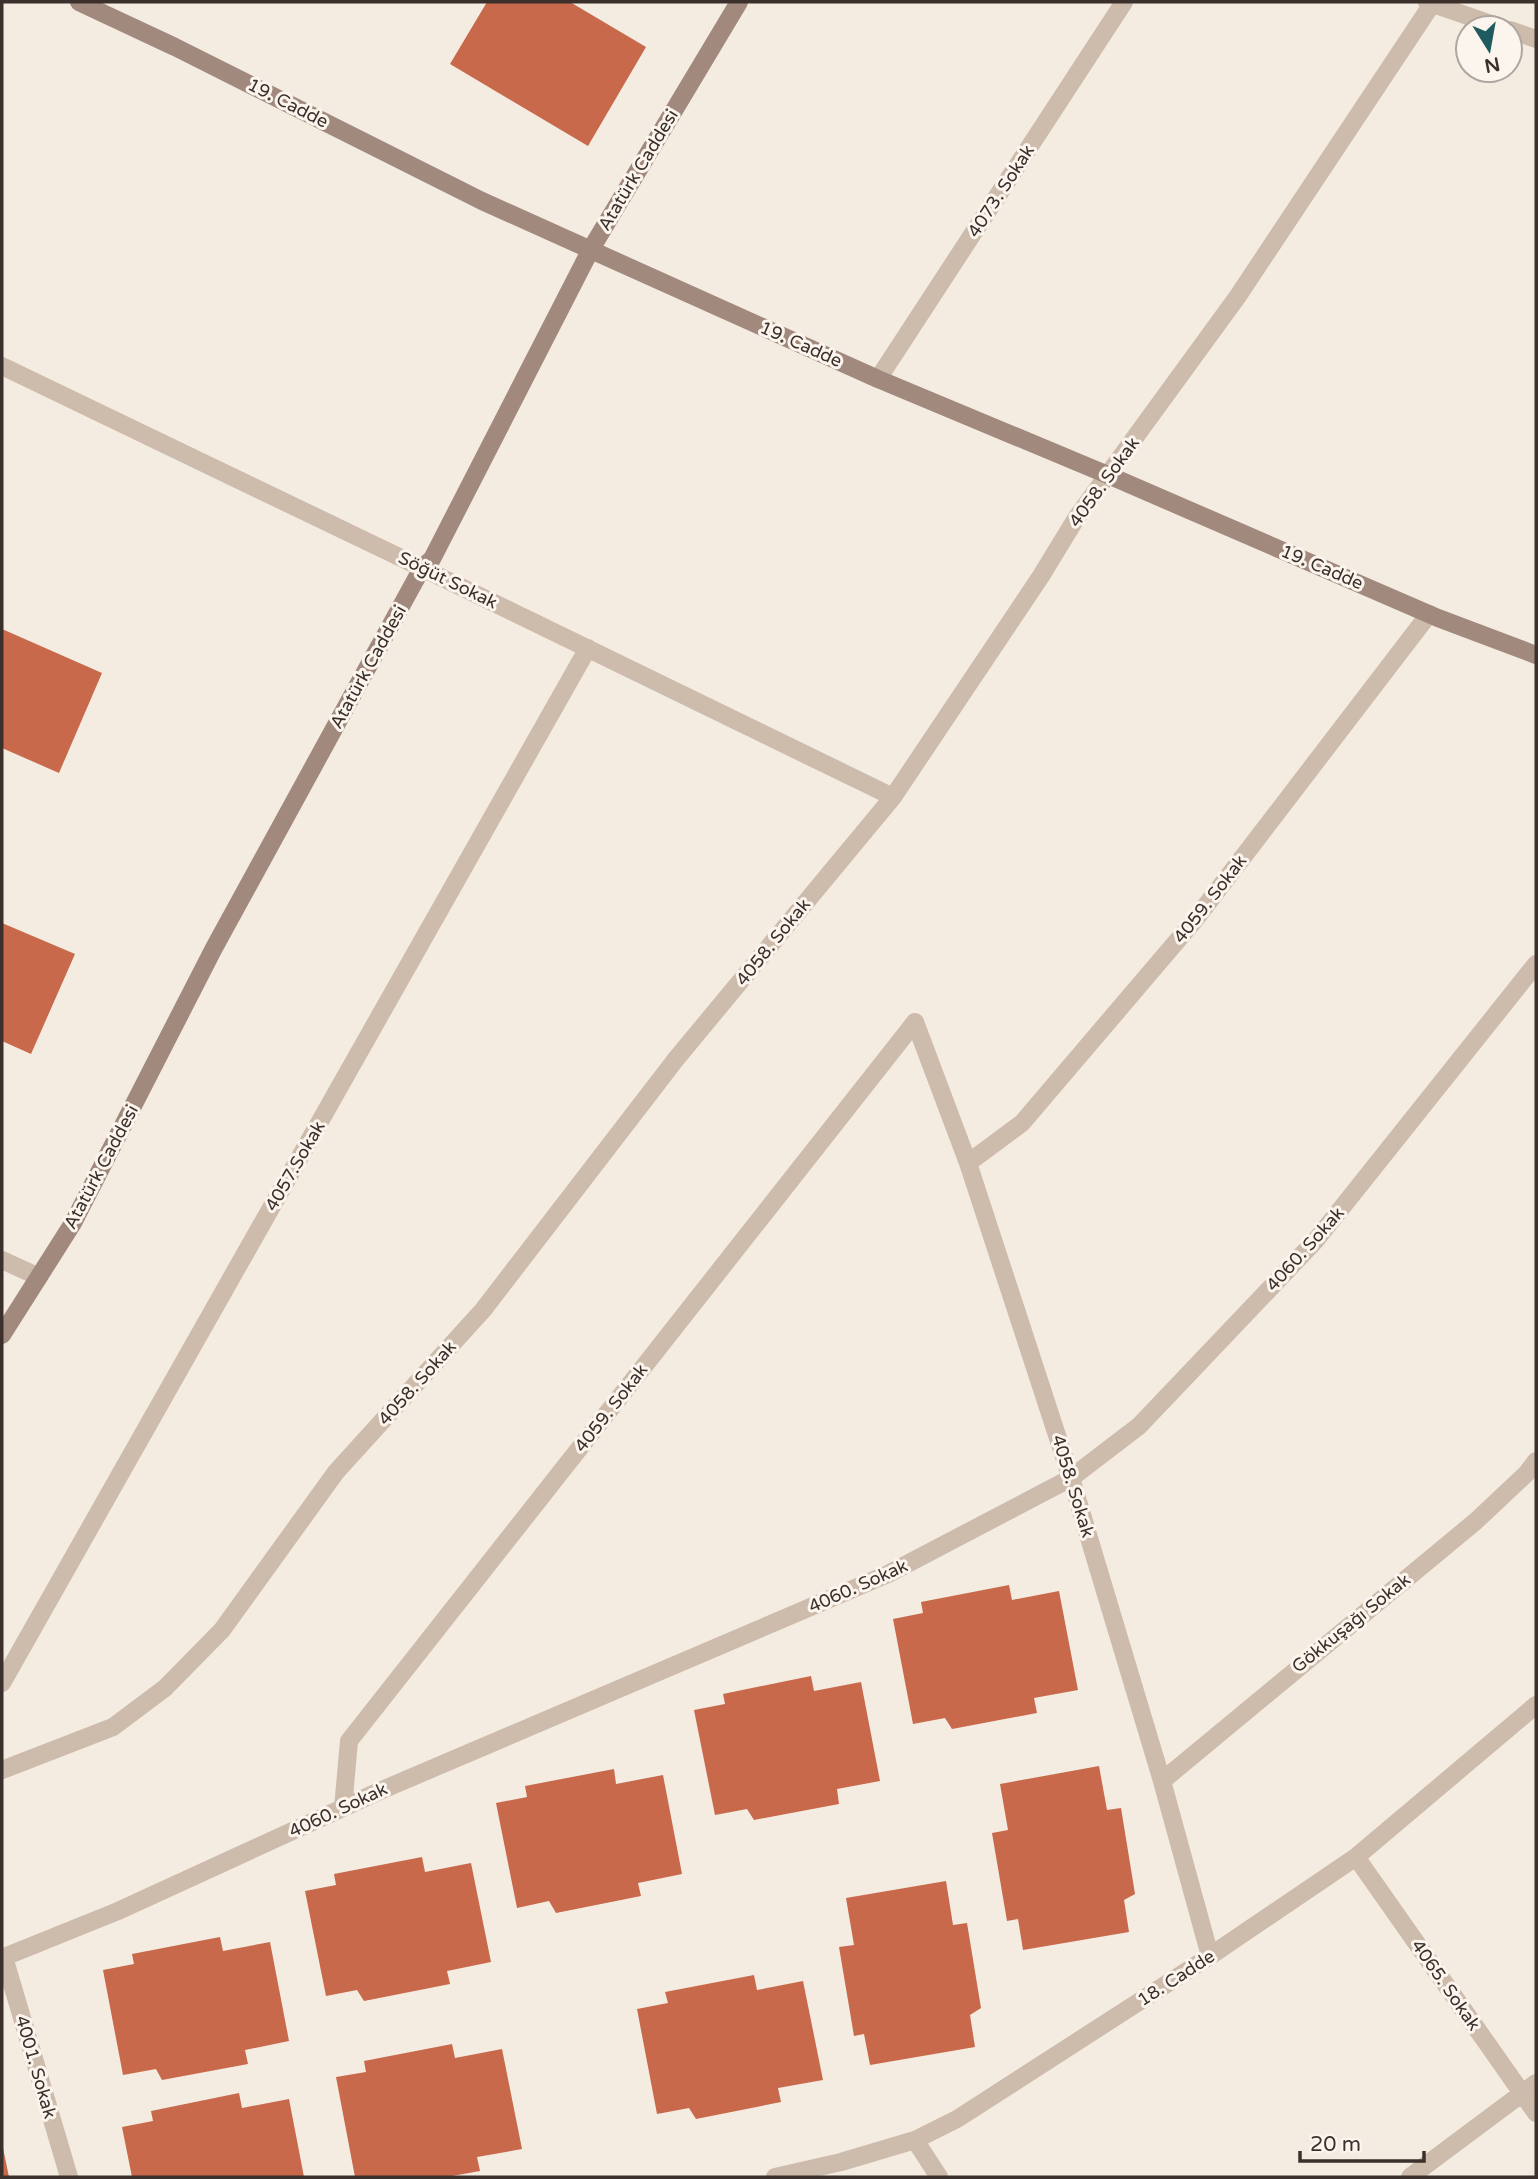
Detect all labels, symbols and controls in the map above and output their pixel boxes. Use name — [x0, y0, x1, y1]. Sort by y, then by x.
north arrow — [1454, 14, 1524, 84]
text: N — [1482, 52, 1502, 77]
street label: 19. Cadde — [244, 73, 332, 133]
street label: Atatürk Caddesi — [593, 105, 683, 235]
street label: 4073. Sokak — [963, 140, 1039, 242]
street label: 19. Cadde — [757, 316, 845, 372]
street label: 4058. Sokak — [1064, 432, 1144, 531]
street label: 19. Cadde — [1277, 540, 1367, 594]
street label: Söğüt Sokak — [395, 547, 501, 614]
street label: Atatürk Caddesi — [325, 601, 411, 733]
street label: 4059. Sokak — [1169, 850, 1251, 948]
street label: 4058. Sokak — [731, 894, 815, 990]
street label: Atatürk Caddesi — [59, 1101, 143, 1233]
street label: 4057.Sokak — [260, 1117, 330, 1215]
street label: 4060. Sokak — [1261, 1202, 1349, 1296]
street label: 4058. Sokak — [373, 1336, 461, 1430]
street label: 4059. Sokak — [570, 1359, 652, 1457]
street label: 4058. Sokak — [1047, 1432, 1099, 1540]
street label: 4060. Sokak — [805, 1554, 911, 1618]
street label: Gökkuşağı Sokak — [1287, 1568, 1415, 1677]
street label: 4060. Sokak — [285, 1778, 391, 1842]
street label: 4065. Sokak — [1407, 1935, 1486, 2035]
street label: 18. Cadde — [1133, 1945, 1219, 2011]
street label: 4001. Sokak — [11, 2013, 61, 2121]
scale bar — [1300, 2120, 1424, 2164]
text: 20 m — [1310, 2132, 1361, 2157]

